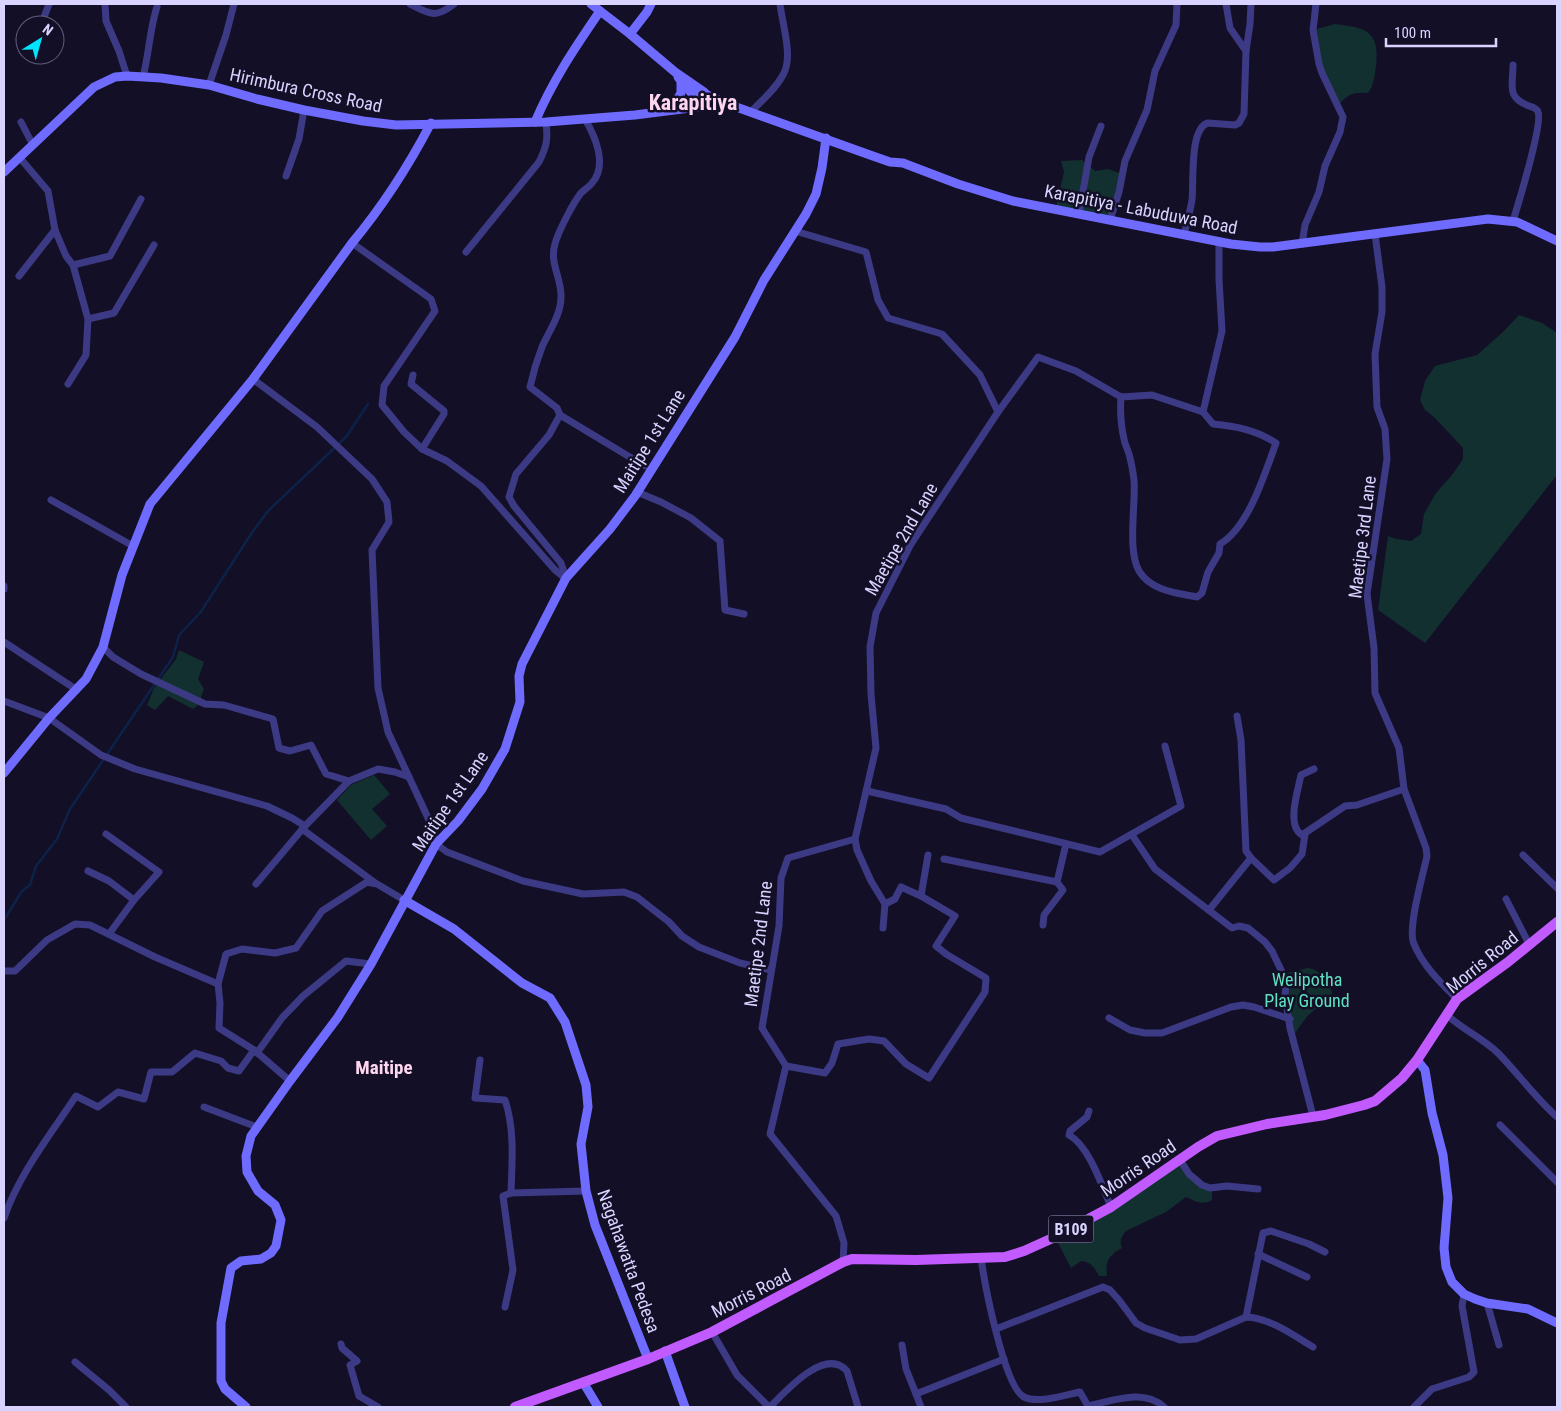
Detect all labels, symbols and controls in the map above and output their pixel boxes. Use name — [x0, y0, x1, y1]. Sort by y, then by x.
north arrow — [15, 15, 65, 65]
scale bar — [1386, 15, 1496, 47]
text: N — [40, 21, 56, 39]
text: 100 m — [1394, 24, 1431, 42]
street label: Hirimbura Cross Road — [228, 64, 384, 116]
district label: Karapitiya — [649, 90, 737, 115]
street label: Karapitiya - Labuduwa Road — [1043, 180, 1239, 238]
street label: Maitipe 1st Lane — [609, 385, 689, 497]
street label: Maetipe 3rd Lane — [1344, 475, 1380, 599]
street label: Maetipe 2nd Lane — [860, 479, 942, 599]
street label: Maitipe 1st Lane — [408, 747, 492, 855]
street label: Maetipe 2nd Lane — [740, 880, 776, 1008]
street label: Morris Road — [1442, 927, 1522, 997]
park label: Welipotha Play Ground — [1264, 969, 1350, 1011]
district label: Maitipe — [355, 1056, 413, 1079]
street label: Morris Road — [1096, 1135, 1180, 1201]
street label: Nagahawatta Pedesa — [593, 1187, 665, 1335]
road number: B109 — [1048, 1216, 1094, 1242]
street label: Morris Road — [708, 1264, 794, 1322]

